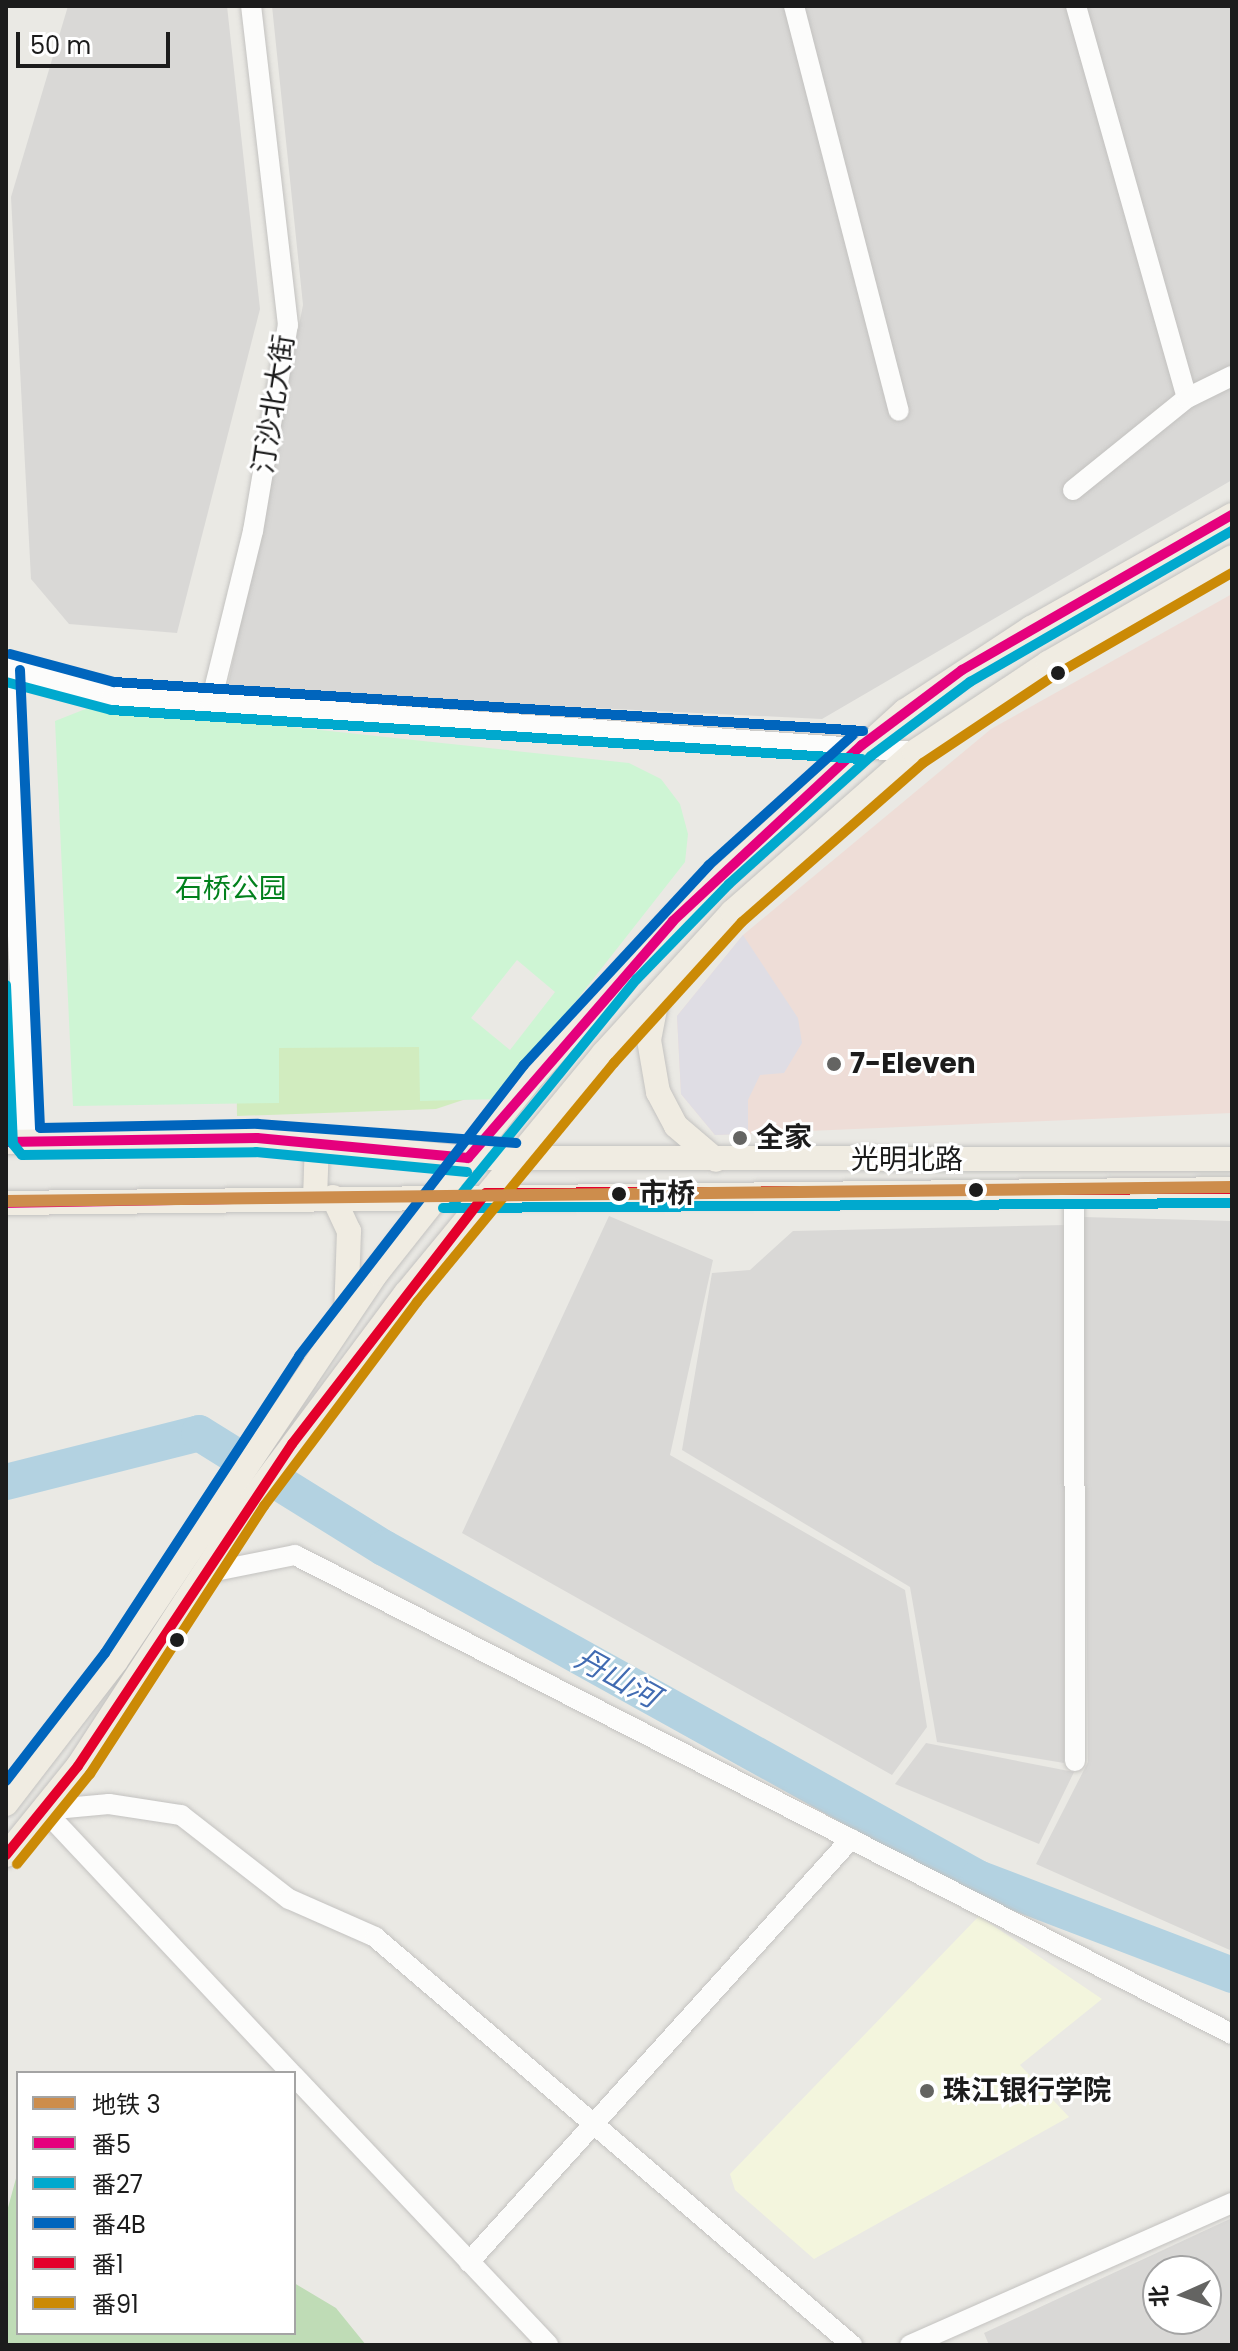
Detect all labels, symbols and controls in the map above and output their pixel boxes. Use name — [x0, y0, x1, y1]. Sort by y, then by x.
scale bar — [20, 16, 174, 66]
text: 50 m — [30, 29, 91, 62]
street label: 汀沙北大街 — [246, 332, 302, 476]
unlabelled marker — [1050, 665, 1066, 681]
park label: 石桥公园 — [175, 872, 287, 906]
place label: 7-Eleven — [850, 1047, 976, 1081]
marker: 7-Eleven — [825, 1055, 843, 1073]
place label: 全家 — [756, 1121, 812, 1155]
marker: 全家 — [731, 1129, 749, 1147]
street label: 光明北路 — [851, 1143, 963, 1177]
place label: 市桥 — [639, 1177, 695, 1211]
marker: 市桥 — [606, 1181, 632, 1207]
unlabelled marker — [968, 1182, 984, 1198]
unlabelled marker — [169, 1632, 185, 1648]
water label: 丹山河 — [569, 1640, 665, 1716]
legend — [16, 2071, 296, 2335]
place label: 珠江银行学院 — [943, 2074, 1111, 2108]
marker: 珠江银行学院 — [918, 2082, 936, 2100]
text: 地铁 3 — [92, 2088, 161, 2121]
text: 番5 — [92, 2128, 131, 2161]
text: 番27 — [92, 2168, 143, 2201]
text: 番4B — [92, 2208, 146, 2241]
text: 番1 — [92, 2248, 124, 2281]
north arrow — [1142, 2255, 1222, 2335]
text: 北 — [1143, 2284, 1176, 2308]
text: 番91 — [92, 2288, 139, 2321]

